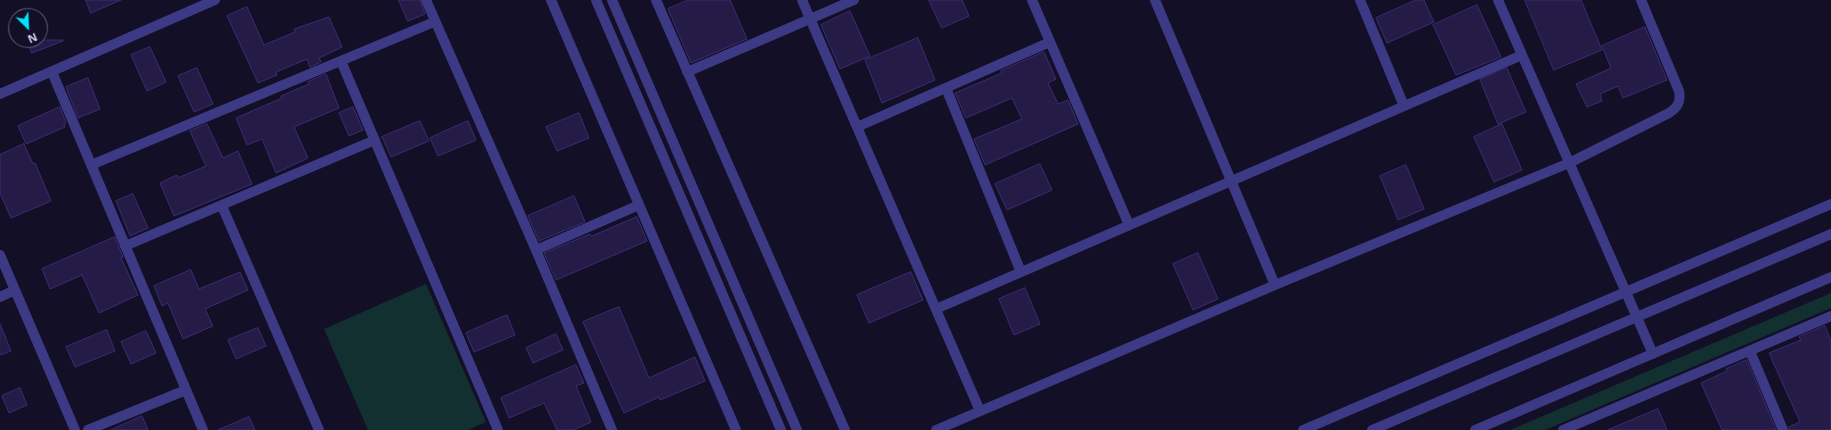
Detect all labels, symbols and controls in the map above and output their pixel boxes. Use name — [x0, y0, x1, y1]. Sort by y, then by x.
north arrow — [8, 8, 48, 48]
text: N — [26, 30, 40, 47]

